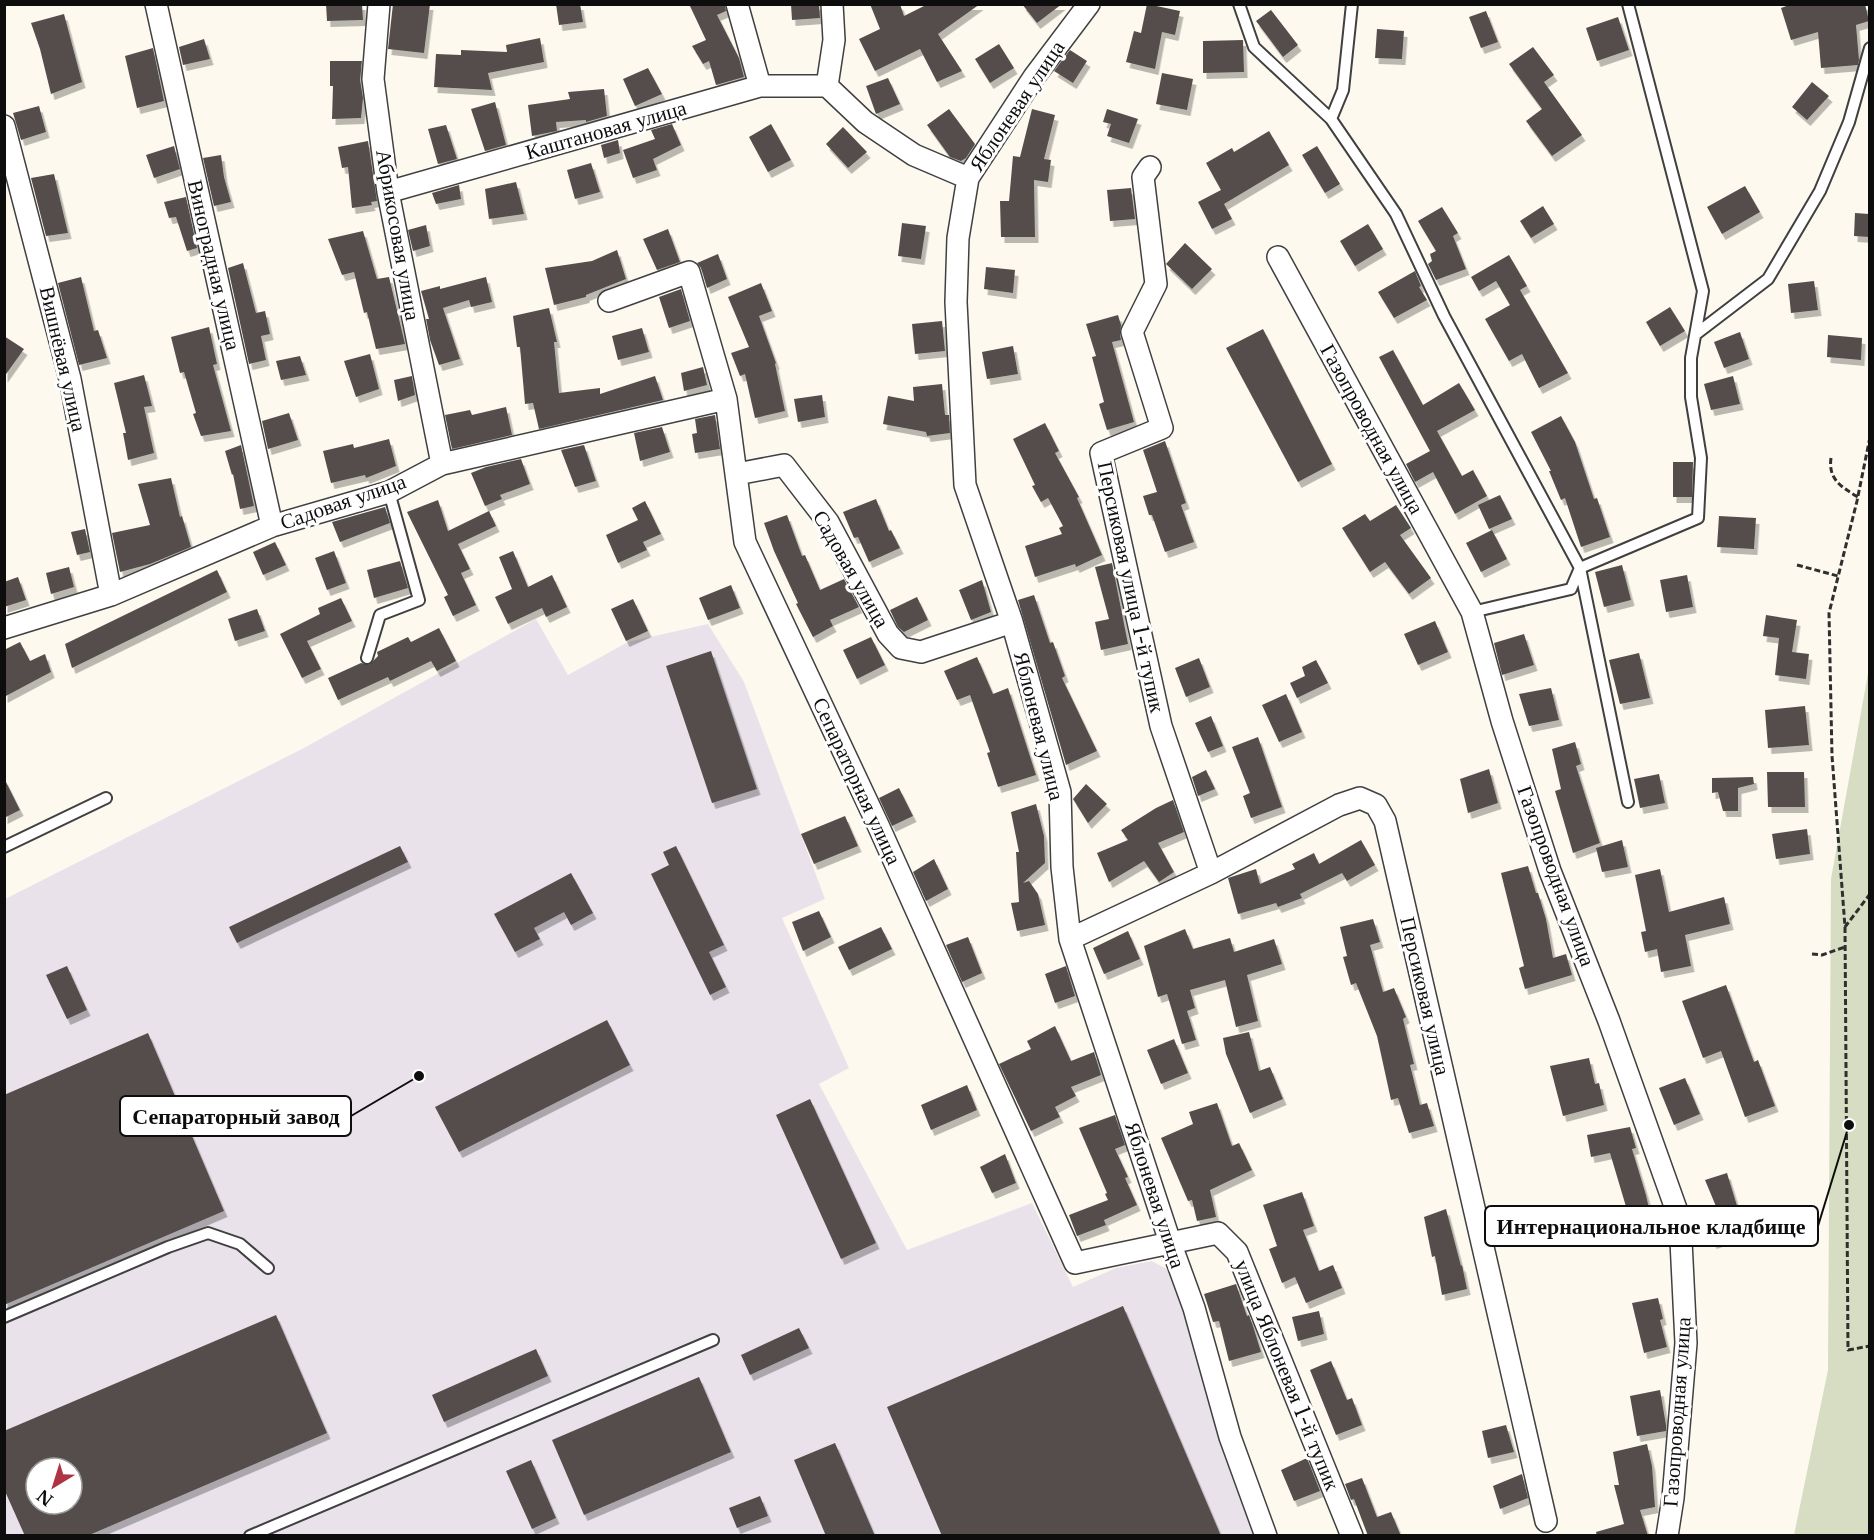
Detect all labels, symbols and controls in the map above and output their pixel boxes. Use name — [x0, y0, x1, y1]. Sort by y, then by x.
street label: Яблоневая улица — [964, 35, 1071, 176]
street label: Каштановая улица — [523, 94, 690, 165]
street label: Абрикосовая улица — [370, 148, 426, 323]
street label: Виноградная улица — [182, 177, 246, 353]
street label: Вишнёвая улица — [34, 284, 93, 435]
street label: Газопроводная улица — [1314, 339, 1430, 519]
street label: Персиковая улица 1-й тупик — [1092, 459, 1171, 716]
street label: Садовая улица — [277, 468, 410, 536]
street label: Садовая улица — [807, 506, 895, 633]
street label: Яблоневая улица — [1008, 649, 1070, 804]
street label: Сепараторная улица — [807, 693, 907, 869]
street label: Газопроводная улица — [1511, 782, 1601, 970]
street label: Персиковая улица — [1394, 914, 1456, 1078]
callout: Сепараторный завод — [120, 1096, 351, 1136]
text: Сепараторный завод — [132, 1103, 340, 1130]
street label: Яблоневая улица — [1119, 1119, 1191, 1272]
callout: Интернациональное кладбище — [1485, 1206, 1818, 1246]
text: Интернациональное кладбище — [1497, 1213, 1806, 1240]
street label: улица Яблоневая 1-й тупик — [1229, 1256, 1346, 1495]
street label: Газопроводная улица — [1657, 1316, 1697, 1508]
north arrow — [24, 1456, 84, 1516]
text: N — [33, 1485, 57, 1510]

